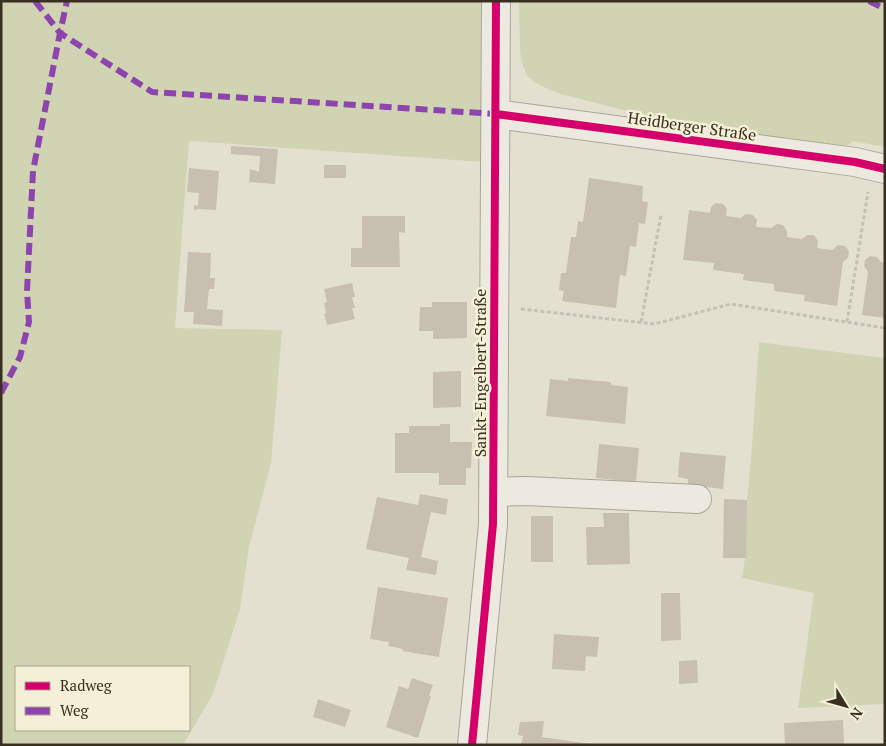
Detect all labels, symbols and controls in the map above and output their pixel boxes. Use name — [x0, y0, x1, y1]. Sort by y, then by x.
street label: Heidberger Straße — [626, 106, 758, 146]
street label: Sankt-Engelbert-Straße — [469, 289, 491, 457]
legend — [15, 666, 190, 731]
text: Radweg — [60, 675, 113, 695]
north arrow — [821, 681, 871, 731]
text: Weg — [60, 700, 90, 720]
text: N — [846, 704, 868, 724]

